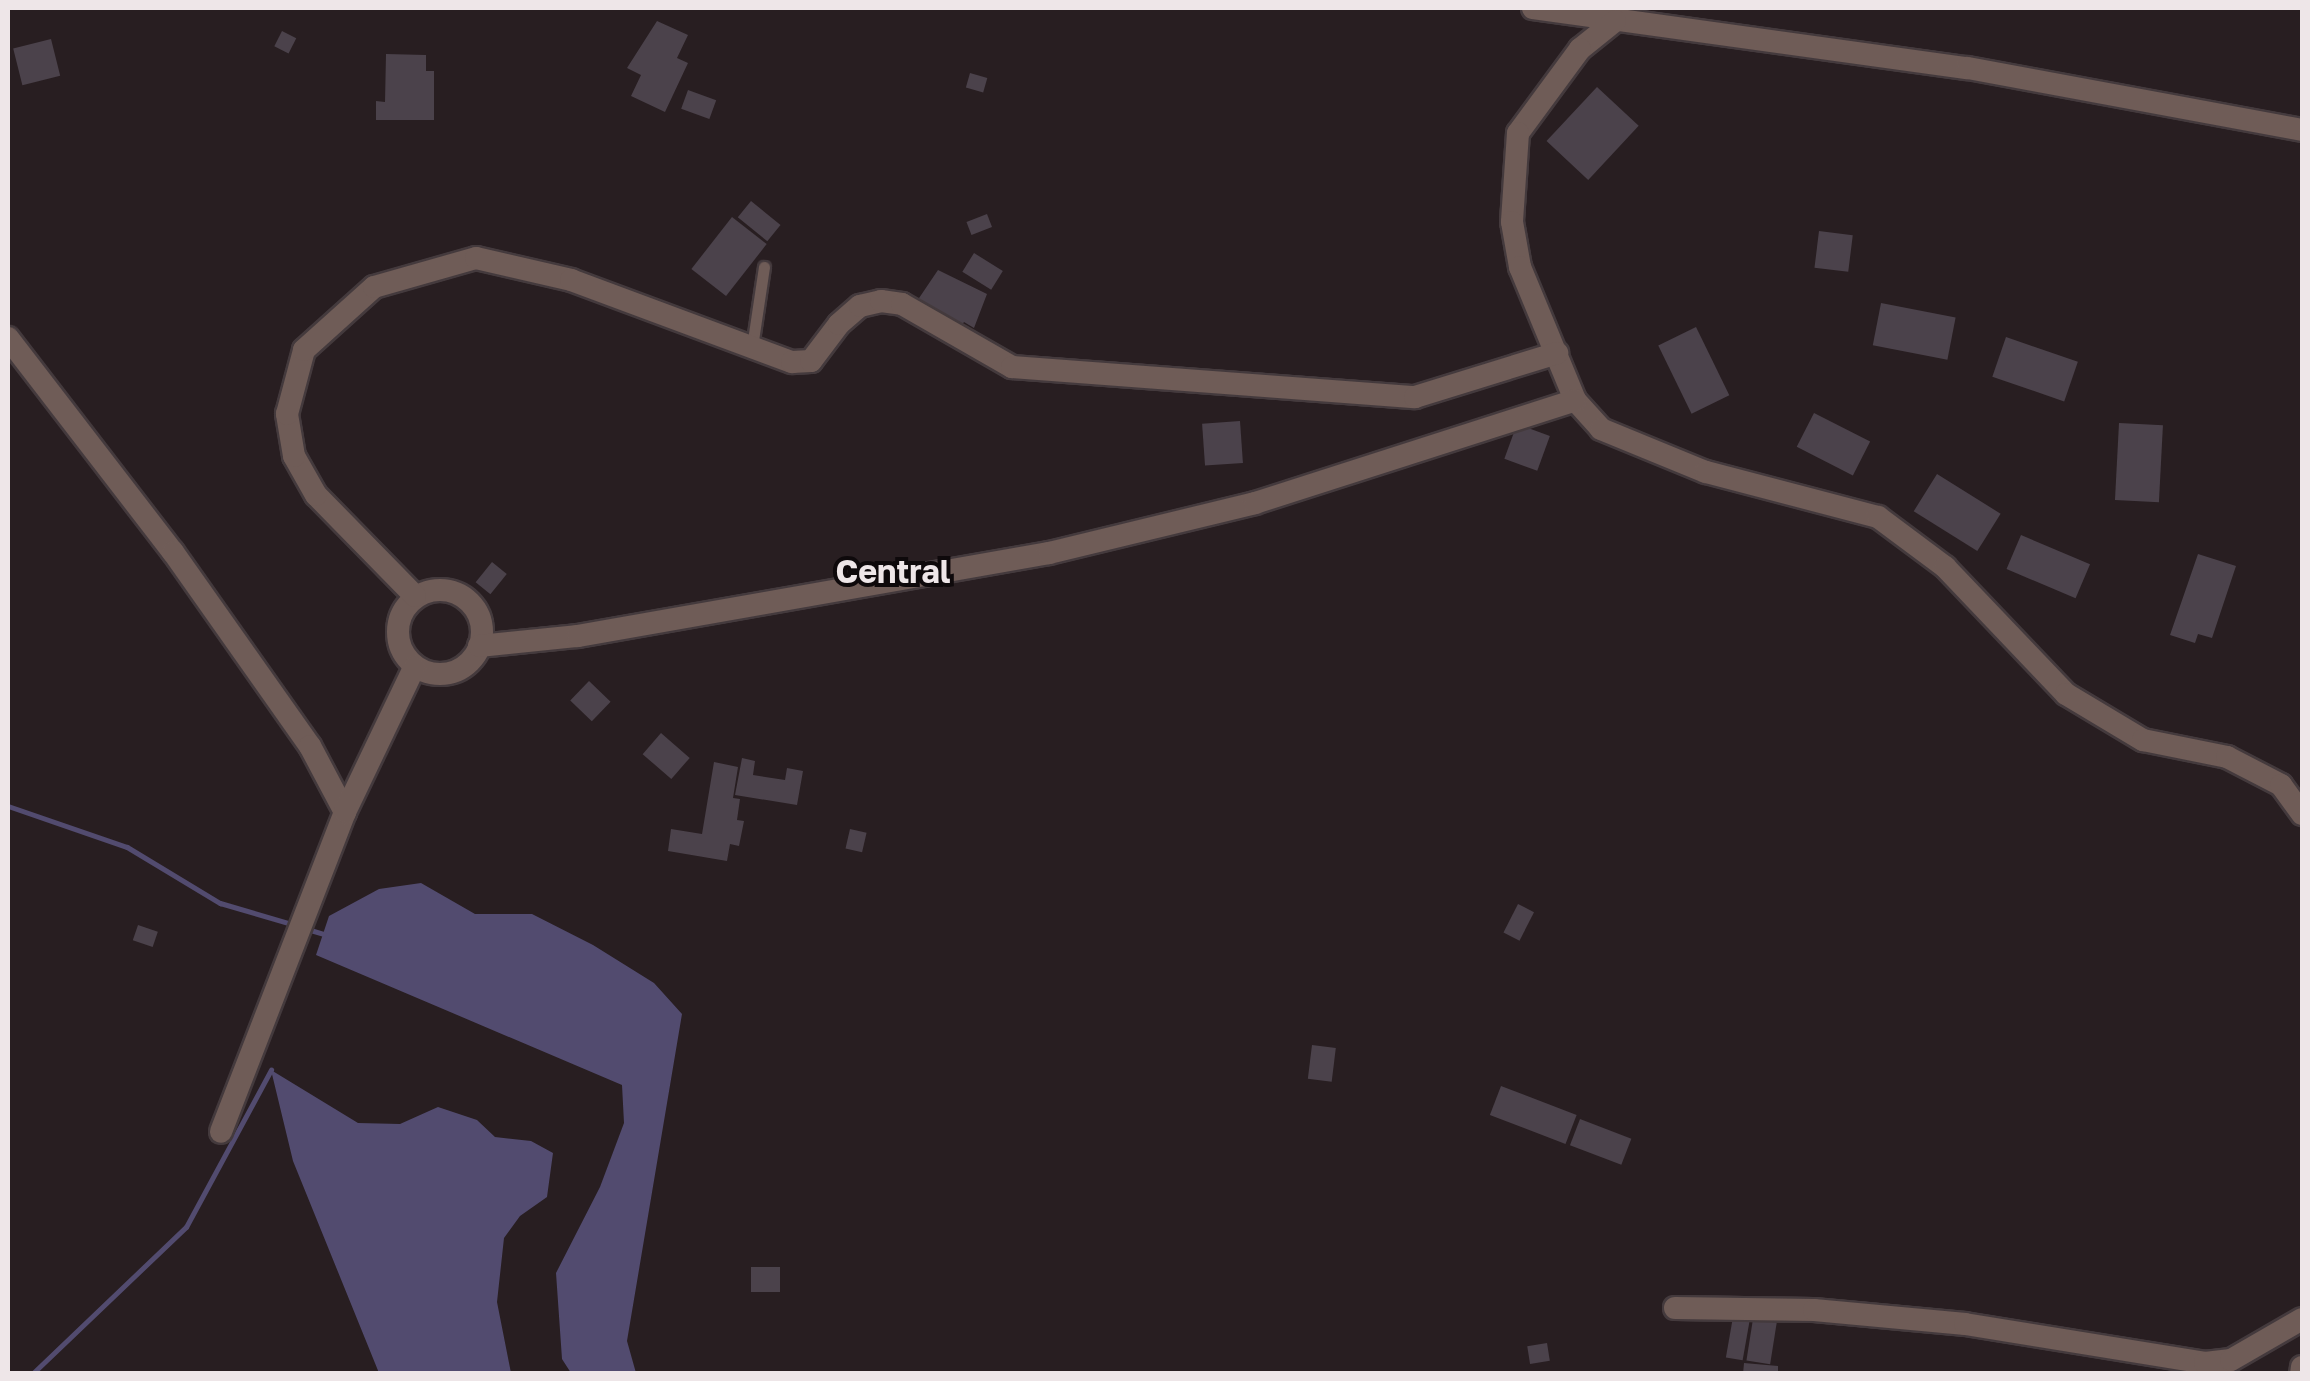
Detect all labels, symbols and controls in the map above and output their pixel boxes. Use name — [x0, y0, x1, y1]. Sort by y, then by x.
district label: Central — [835, 552, 951, 590]

